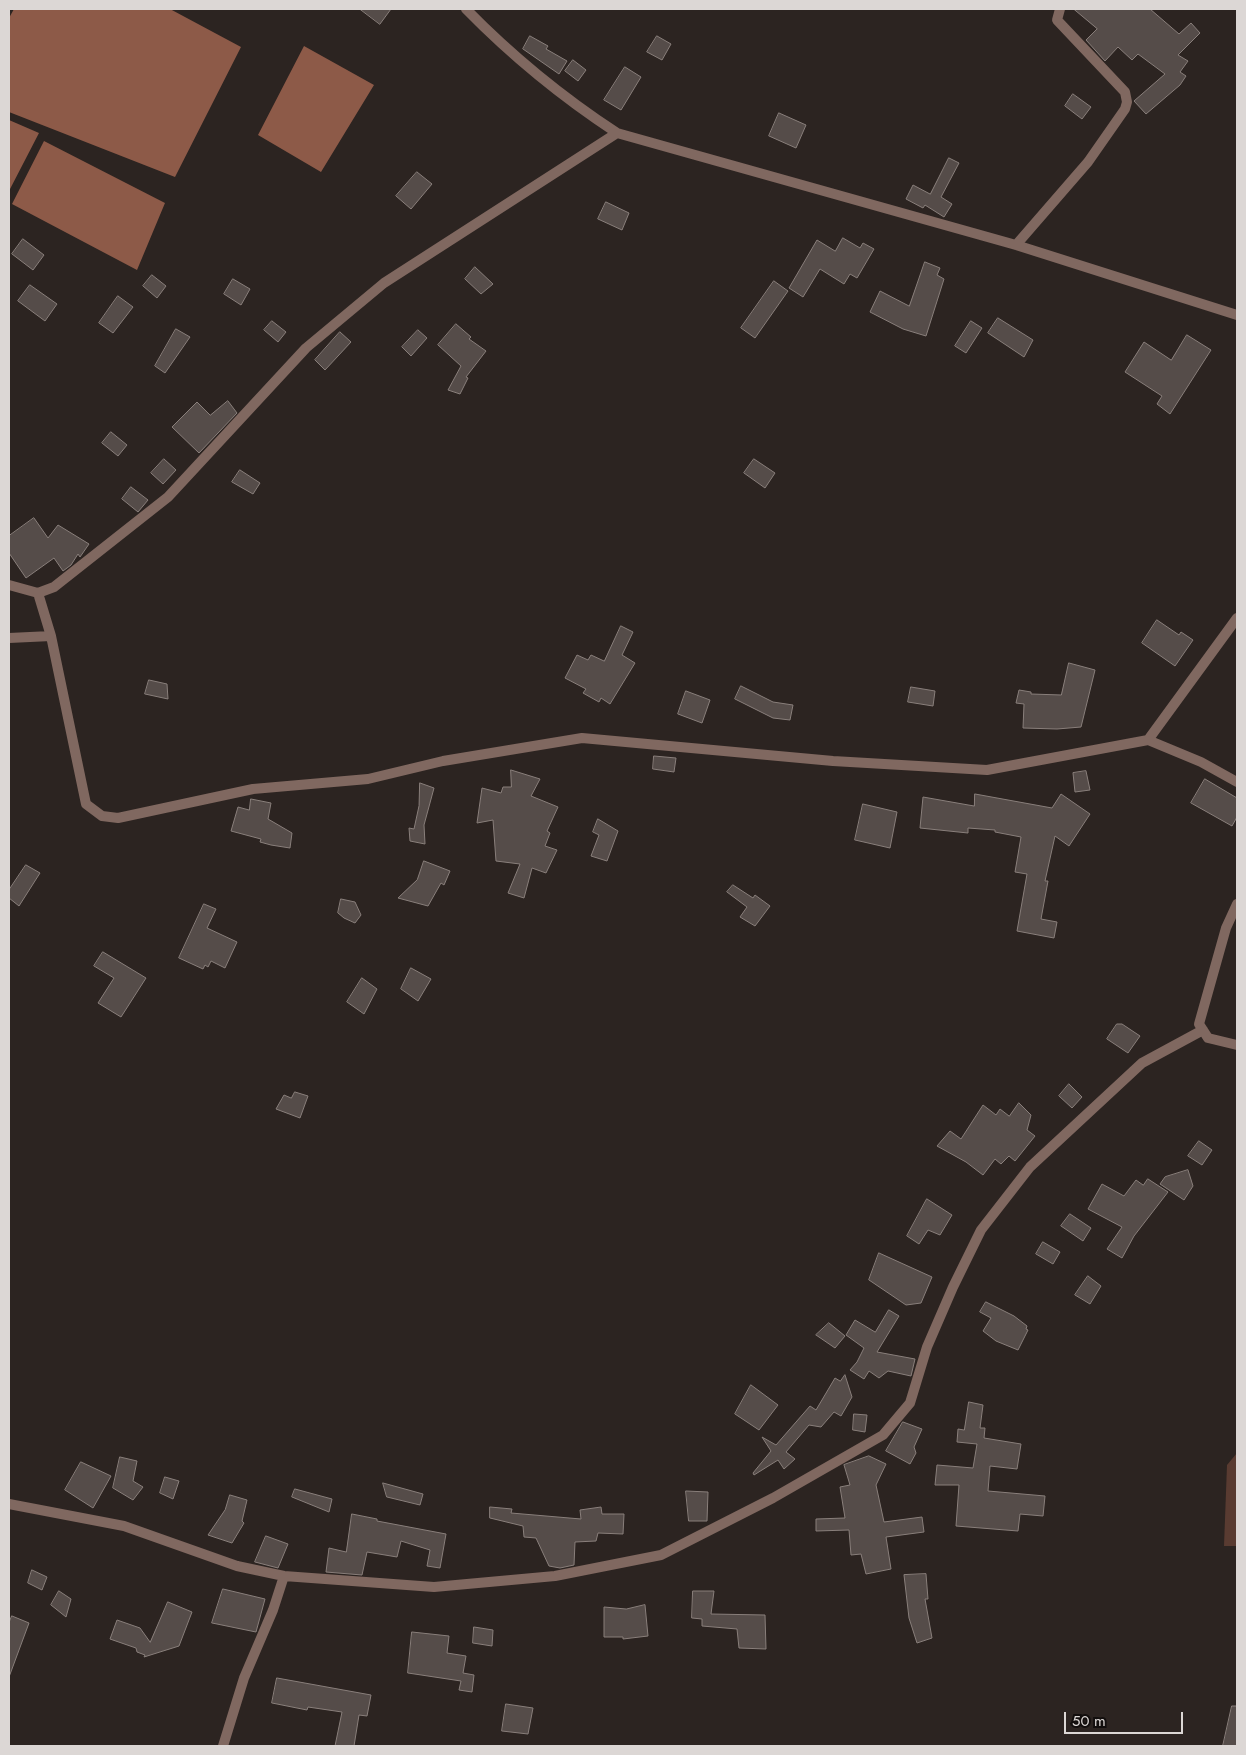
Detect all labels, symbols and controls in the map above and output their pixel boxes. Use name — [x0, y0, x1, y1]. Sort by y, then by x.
scale bar — [1066, 1702, 1185, 1734]
text: 50 m — [1072, 1710, 1106, 1732]

